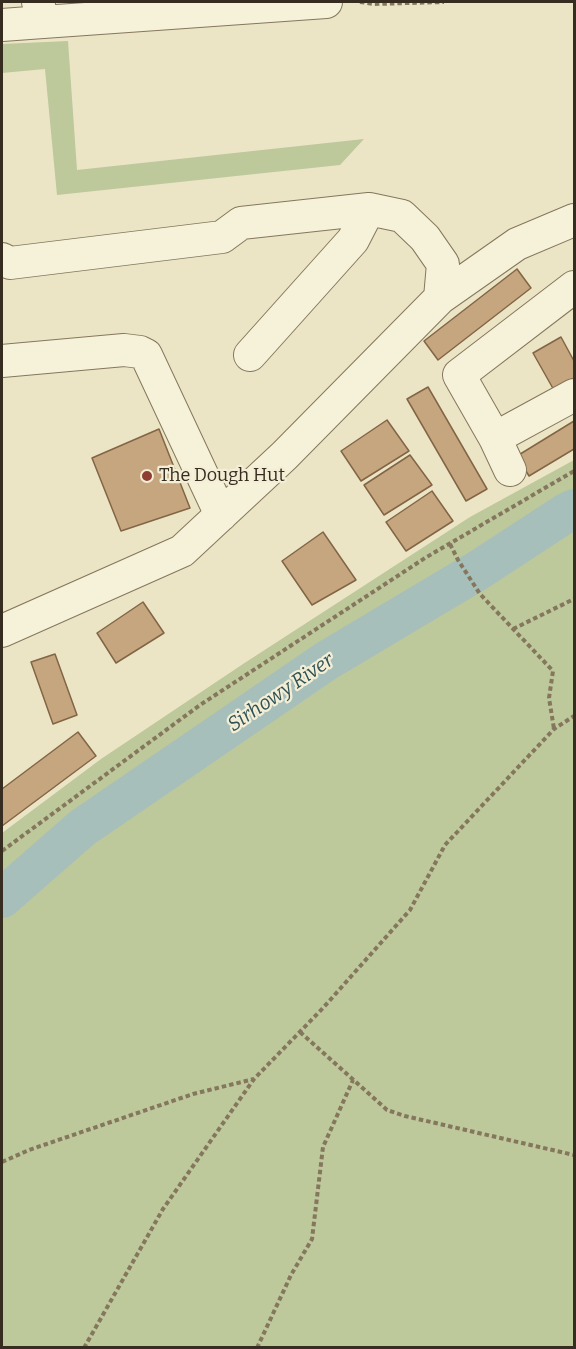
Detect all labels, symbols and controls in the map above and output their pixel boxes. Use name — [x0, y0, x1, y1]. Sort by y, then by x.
place label: The Dough Hut — [159, 465, 285, 487]
marker: The Dough Hut — [140, 469, 154, 483]
water label: Sirhowy River — [223, 649, 339, 737]

